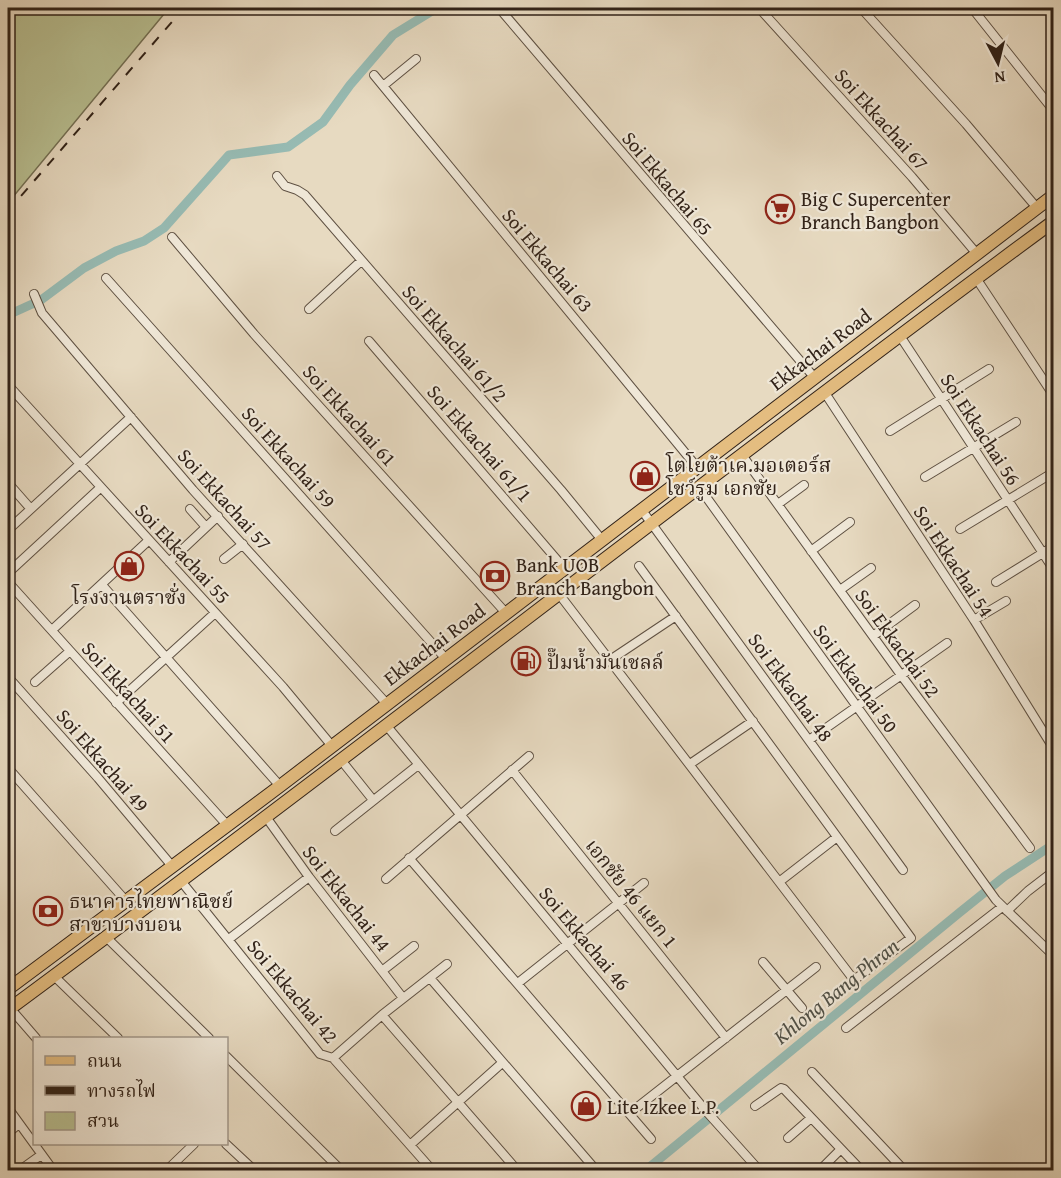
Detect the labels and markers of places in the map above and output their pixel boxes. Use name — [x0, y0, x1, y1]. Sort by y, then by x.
place label: Big C Supercenter Branch Bangbon — [801, 184, 950, 236]
supermarket icon: Big C Supercenter Branch Bangbon — [764, 193, 796, 225]
place label: โตโยต้าเค.มอเตอร์ส โชว์รูม เอกชัย — [665, 450, 831, 502]
shop icon: โตโยต้าเค.มอเตอร์ส โชว์รูม เอกชัย — [629, 460, 661, 492]
shop icon: โรงงานตราชั่ง — [113, 550, 145, 582]
place label: Bank UOB Branch Bangbon — [516, 550, 654, 602]
bank icon: Bank UOB Branch Bangbon — [479, 560, 511, 592]
place label: โรงงานตราชั่ง — [71, 582, 186, 611]
fuel station icon: ปั๊มน้ำมันเชลล์ — [510, 645, 542, 677]
place label: ปั๊มน้ำมันเชลล์ — [547, 647, 664, 676]
place label: ธนาคารไทยพาณิชย์ สาขาบางบอน — [69, 886, 233, 938]
bank icon: ธนาคารไทยพาณิชย์ สาขาบางบอน — [32, 895, 64, 927]
shop icon: Lite Izkee L.P. — [570, 1090, 602, 1122]
place label: Lite Izkee L.P. — [607, 1092, 719, 1121]

